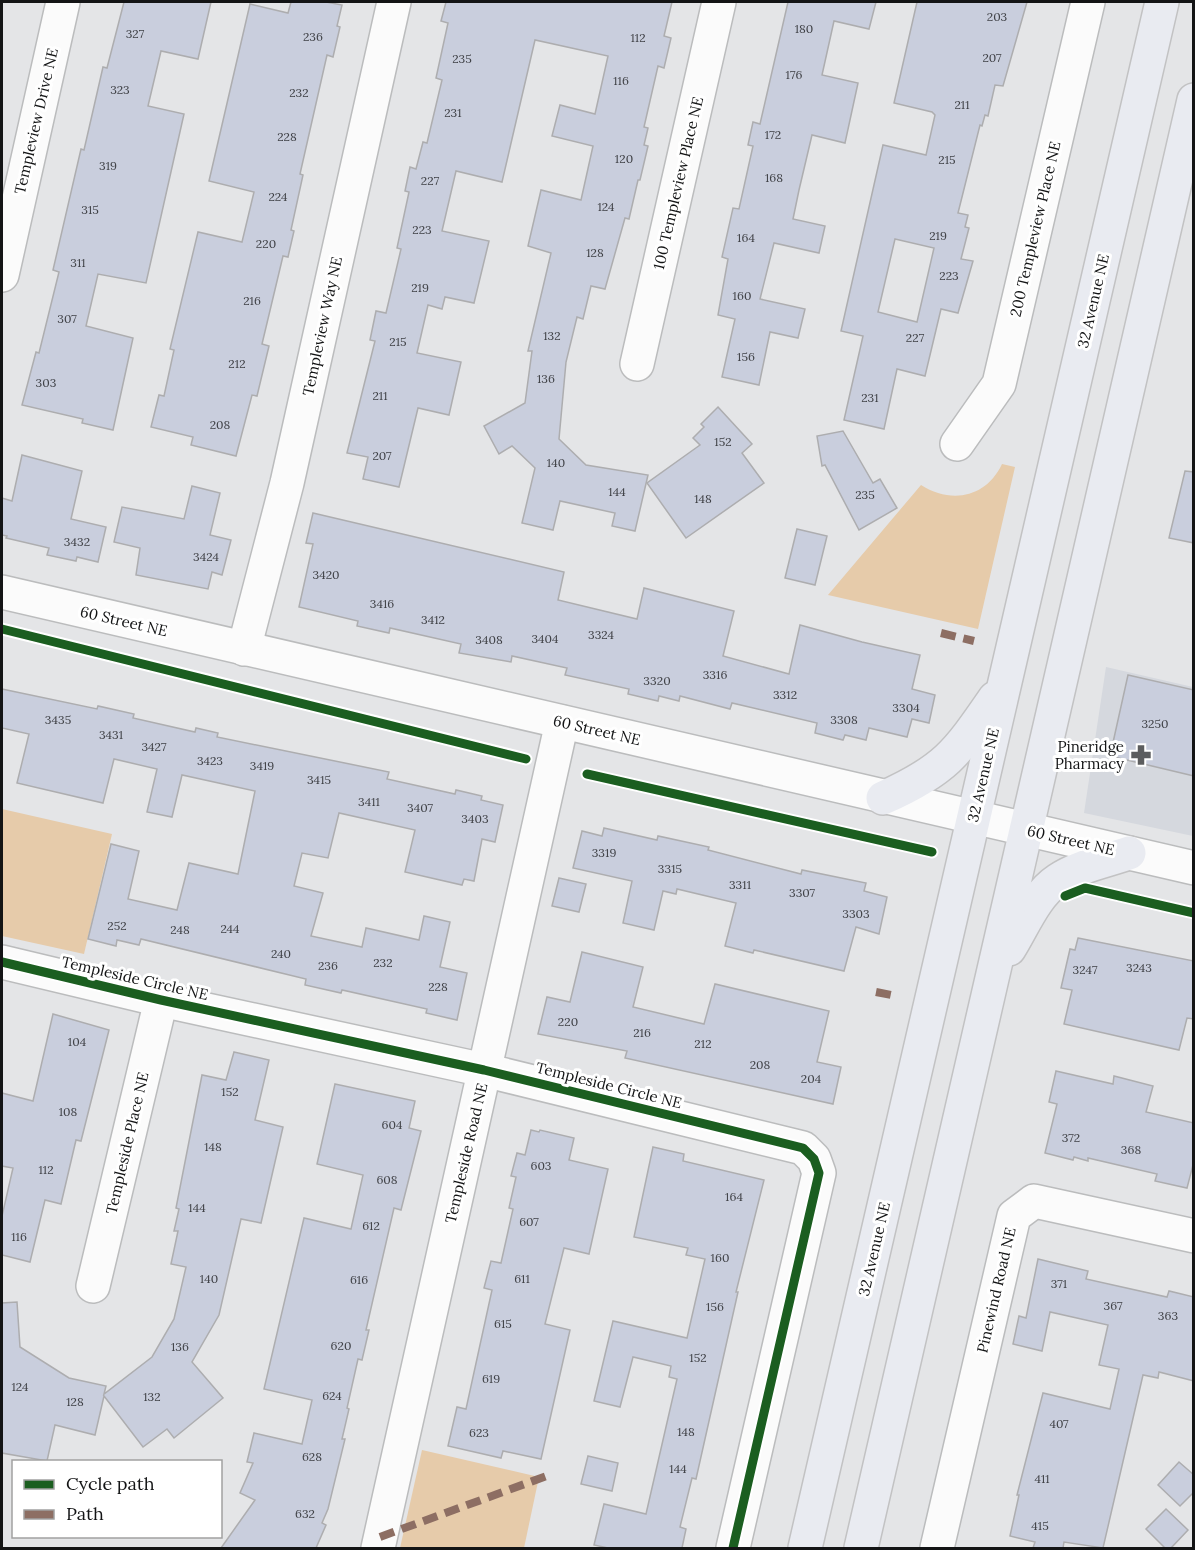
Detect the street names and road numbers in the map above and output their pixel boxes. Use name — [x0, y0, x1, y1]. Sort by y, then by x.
street label: Templeview Drive NE — [10, 46, 62, 196]
street label: 100 Templeview Place NE — [649, 95, 707, 271]
street label: 200 Templeview Place NE — [1006, 139, 1064, 319]
street label: 32 Avenue NE — [1073, 252, 1113, 350]
street label: Templeview Way NE — [298, 255, 346, 397]
street label: 60 Street NE — [78, 602, 170, 640]
street label: 60 Street NE — [551, 711, 643, 749]
street label: 32 Avenue NE — [963, 726, 1003, 824]
street label: 60 Street NE — [1025, 821, 1117, 859]
street label: Templeside Circle NE — [60, 952, 210, 1004]
street label: Templeside Circle NE — [534, 1058, 684, 1112]
street label: Templeside Place NE — [101, 1070, 153, 1216]
street label: Templeside Road NE — [441, 1081, 491, 1225]
street label: 32 Avenue NE — [854, 1200, 894, 1298]
street label: Pinewind Road NE — [972, 1225, 1020, 1355]

